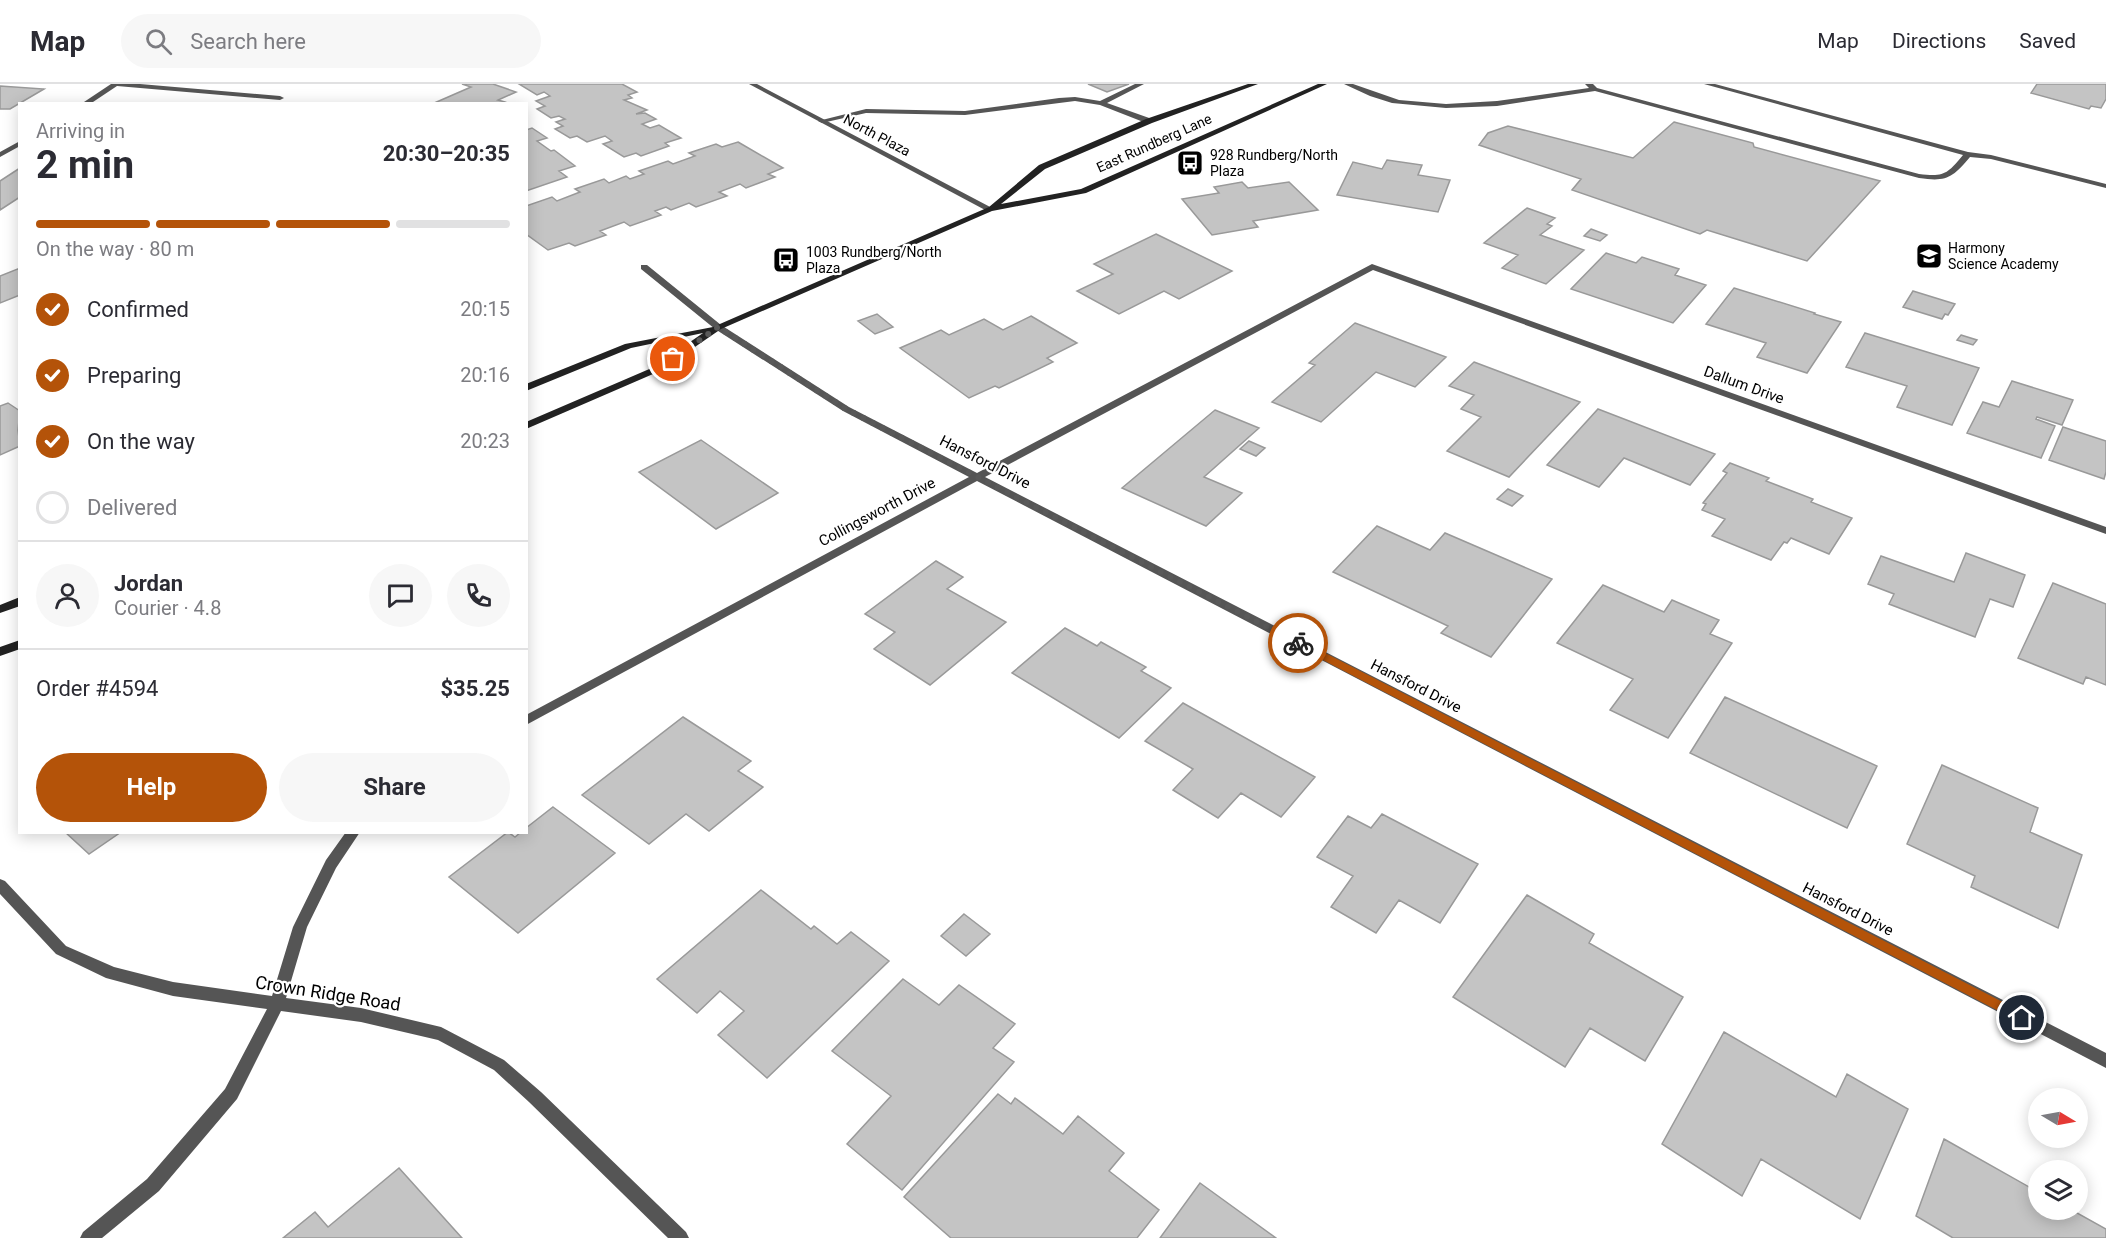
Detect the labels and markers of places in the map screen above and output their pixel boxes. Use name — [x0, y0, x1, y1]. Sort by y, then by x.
place label: 928 Rundberg/North Plaza — [1210, 147, 1338, 179]
bus stop icon: 928 Rundberg/North Plaza — [1175, 148, 1205, 178]
place label: Harmony Science Academy — [1948, 240, 2059, 272]
school or university icon: Harmony Science Academy — [1914, 241, 1944, 271]
place label: 1003 Rundberg/North Plaza — [806, 244, 942, 276]
bus stop icon: 1003 Rundberg/North Plaza — [771, 245, 801, 275]
pin — [647, 333, 698, 384]
pin — [1996, 992, 2047, 1043]

